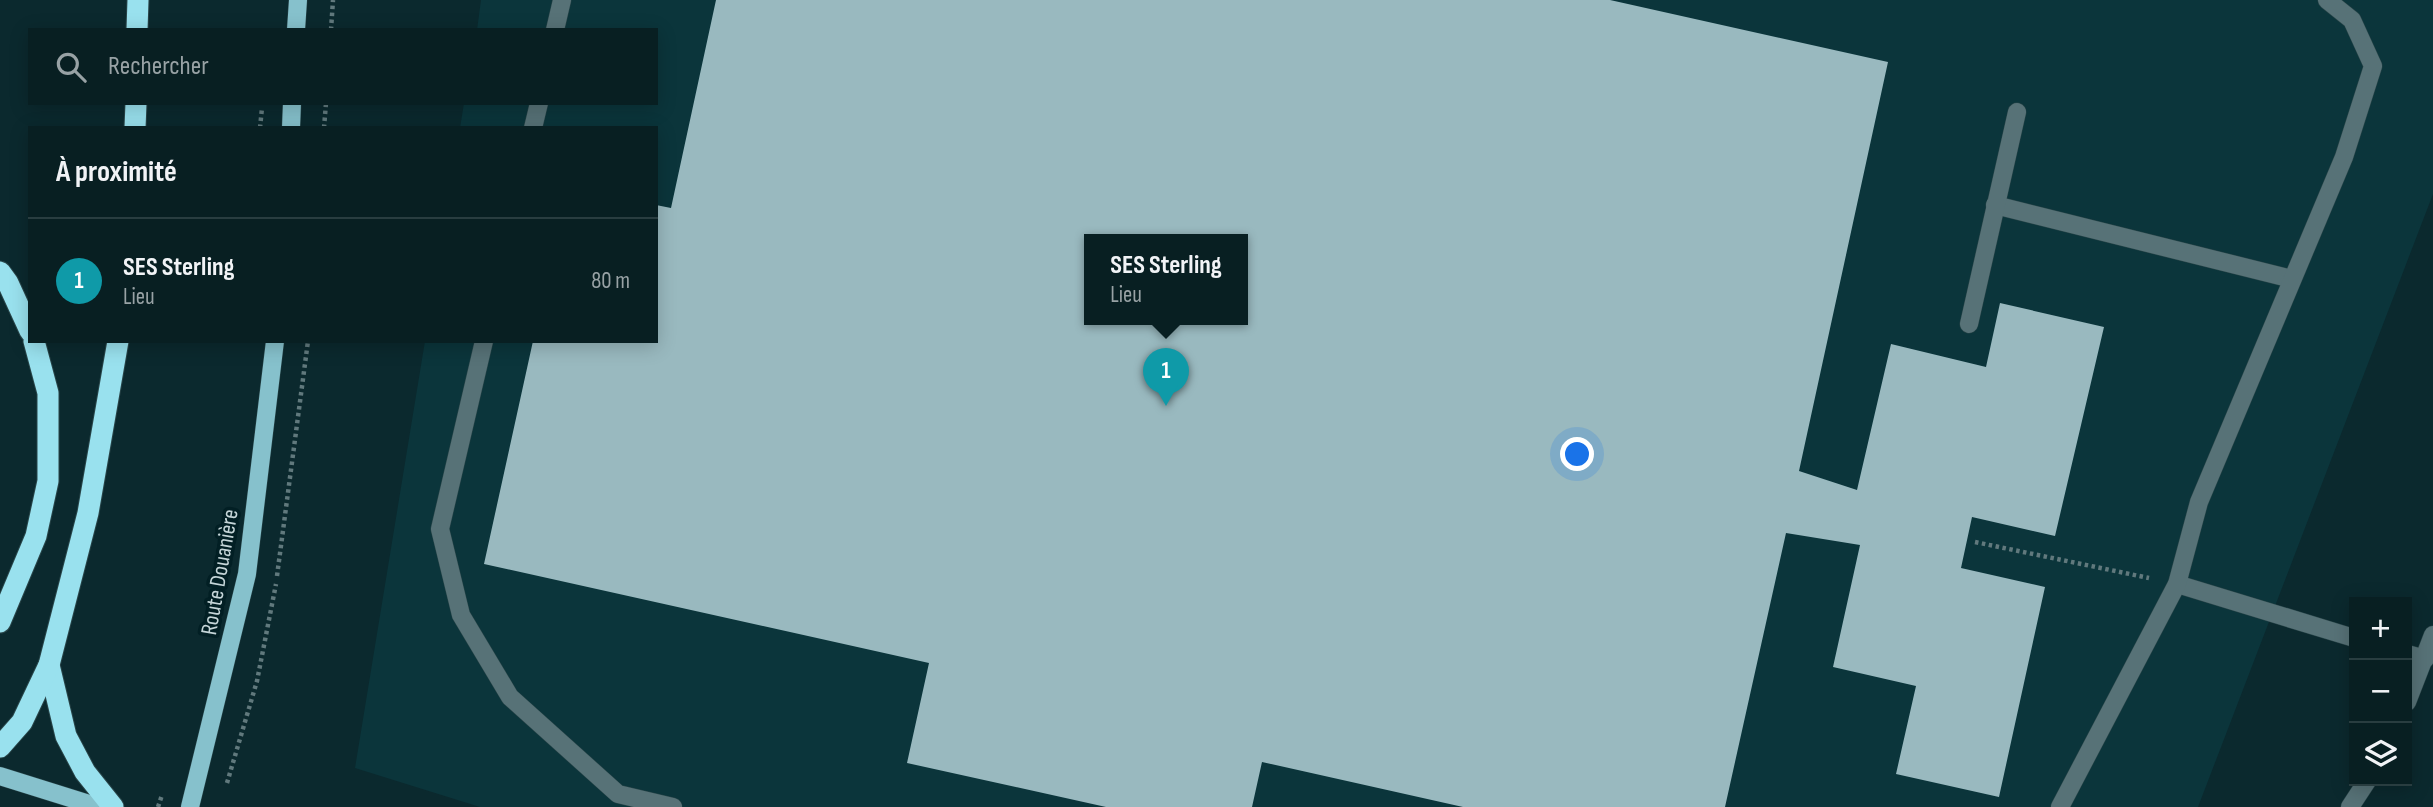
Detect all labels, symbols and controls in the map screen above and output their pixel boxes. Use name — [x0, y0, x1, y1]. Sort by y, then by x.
search box — [28, 28, 658, 105]
icon: search — [52, 48, 90, 86]
text: Rechercher — [108, 51, 209, 82]
text: À proximité — [56, 154, 177, 190]
popup — [1084, 234, 1248, 325]
text: SES Sterling — [1110, 250, 1222, 281]
text: SES Sterling — [123, 252, 235, 283]
text: 1 — [74, 267, 84, 295]
text: 80 m — [591, 267, 630, 295]
text: Lieu — [1110, 281, 1142, 309]
text: Lieu — [123, 283, 155, 311]
pin: 1 — [1143, 348, 1189, 406]
your location — [1560, 437, 1594, 471]
street label: Route Douanière — [195, 507, 245, 637]
map controls — [2349, 597, 2412, 786]
button: + — [2349, 597, 2412, 660]
button: − — [2349, 660, 2412, 723]
button: layers — [2349, 723, 2412, 786]

